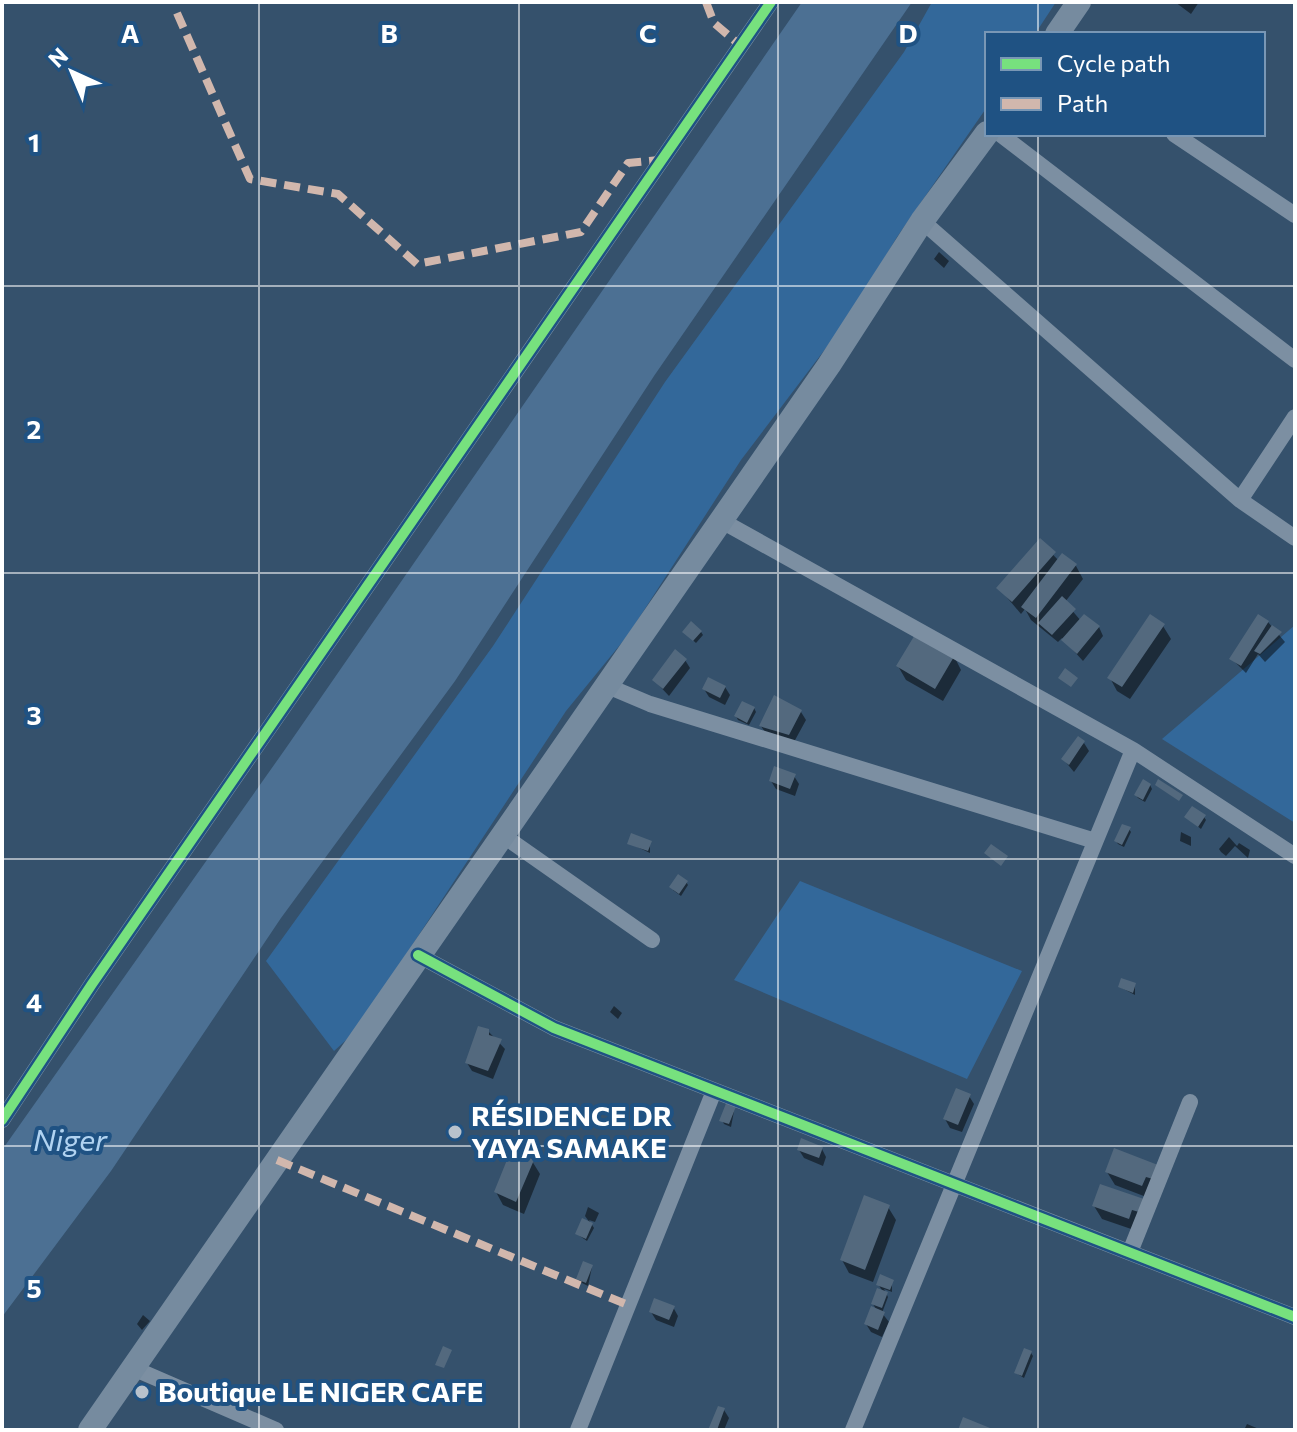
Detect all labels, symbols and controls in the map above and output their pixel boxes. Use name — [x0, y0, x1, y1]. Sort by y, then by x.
text: A — [121, 17, 140, 48]
text: B — [380, 17, 398, 48]
text: C — [639, 17, 657, 48]
text: D — [898, 17, 918, 48]
north arrow — [32, 32, 112, 112]
legend — [985, 32, 1265, 136]
text: N — [42, 42, 73, 73]
text: Cycle path — [1057, 48, 1171, 77]
text: Path — [1057, 88, 1108, 117]
text: 1 — [28, 126, 40, 157]
text: 2 — [27, 413, 41, 444]
text: 3 — [26, 699, 42, 730]
text: 4 — [26, 986, 42, 1017]
place label: RÉSIDENCE DR YAYA SAMAKE — [471, 1098, 672, 1164]
water label: Niger — [33, 1120, 108, 1157]
marker: RÉSIDENCE DR YAYA SAMAKE — [446, 1123, 464, 1141]
text: 5 — [26, 1272, 42, 1303]
place label: Boutique LE NIGER CAFE — [158, 1374, 483, 1408]
marker: Boutique LE NIGER CAFE — [133, 1383, 151, 1401]

